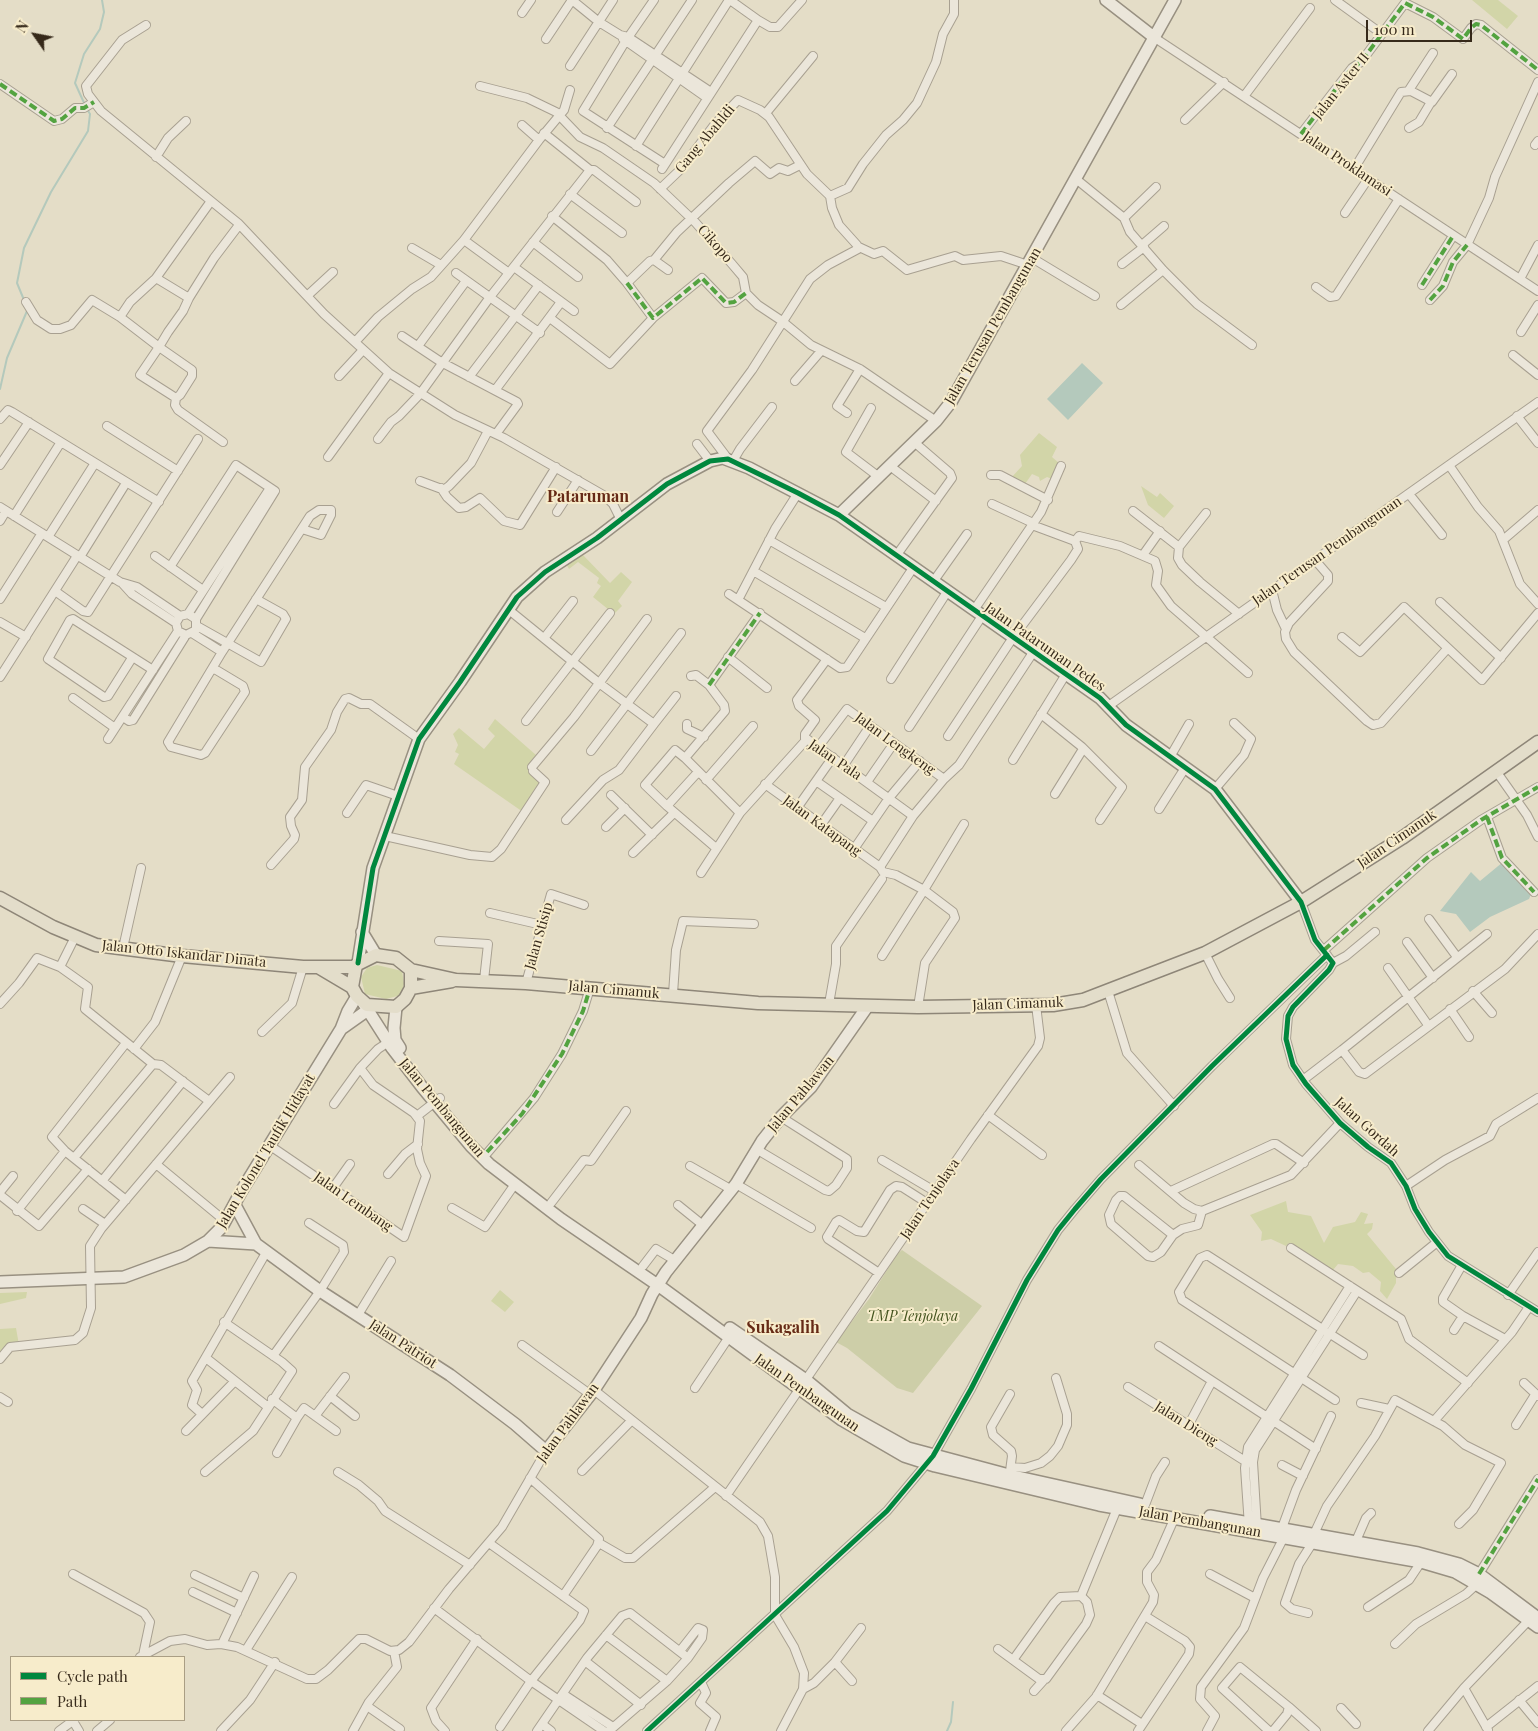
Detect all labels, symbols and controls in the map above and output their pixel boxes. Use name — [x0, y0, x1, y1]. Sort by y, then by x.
north arrow — [10, 10, 60, 60]
scale bar — [1368, 10, 1474, 42]
text: N — [11, 17, 33, 36]
text: 100 m — [1374, 19, 1415, 39]
street label: Jalan Aster II — [1309, 49, 1373, 123]
street label: Gang Abahldi — [672, 101, 738, 177]
street label: Jalan Proklamasi — [1299, 128, 1395, 200]
street label: Cikopo — [694, 222, 736, 266]
street label: Jalan Terusan Pembangunan — [941, 245, 1045, 407]
district label: Pataruman — [547, 487, 629, 507]
street label: Jalan Terusan Pembangunan — [1249, 493, 1405, 609]
street label: Jalan Pataruman Pedes — [982, 599, 1108, 695]
street label: Jalan Lengkeng — [852, 709, 938, 779]
street label: Jalan Pala — [805, 736, 865, 784]
street label: Jalan Katapang — [780, 792, 864, 860]
street label: Jalan Cimanuk — [1354, 806, 1440, 872]
street label: Jalan Stisip — [521, 900, 557, 972]
street label: Jalan Otto Iskandar Dinata — [101, 937, 267, 971]
street label: Jalan Cimanuk — [568, 978, 660, 1002]
street label: Jalan Cimanuk — [972, 994, 1064, 1014]
street label: Jalan Pahlawan — [764, 1052, 838, 1136]
street label: Jalan Pembangunan — [396, 1055, 488, 1161]
street label: Jalan Kolonel Taufik Hidayat — [213, 1071, 319, 1231]
street label: Jalan Gordah — [1331, 1094, 1403, 1160]
street label: Jalan Tenjolaya — [897, 1155, 963, 1243]
street label: Jalan Lembang — [310, 1169, 396, 1235]
park label: TMP Tenjolaya — [868, 1309, 958, 1325]
street label: Jalan Patriot — [366, 1316, 440, 1372]
district label: Sukagalih — [746, 1318, 820, 1338]
street label: Jalan Pembangunan — [751, 1351, 863, 1435]
street label: Jalan Pahlawan — [533, 1380, 603, 1466]
street label: Jalan Dieng — [1151, 1398, 1221, 1450]
street label: Jalan Pembangunan — [1138, 1503, 1262, 1541]
legend — [10, 1656, 185, 1721]
text: Cycle path — [57, 1666, 128, 1686]
text: Path — [57, 1691, 87, 1711]

